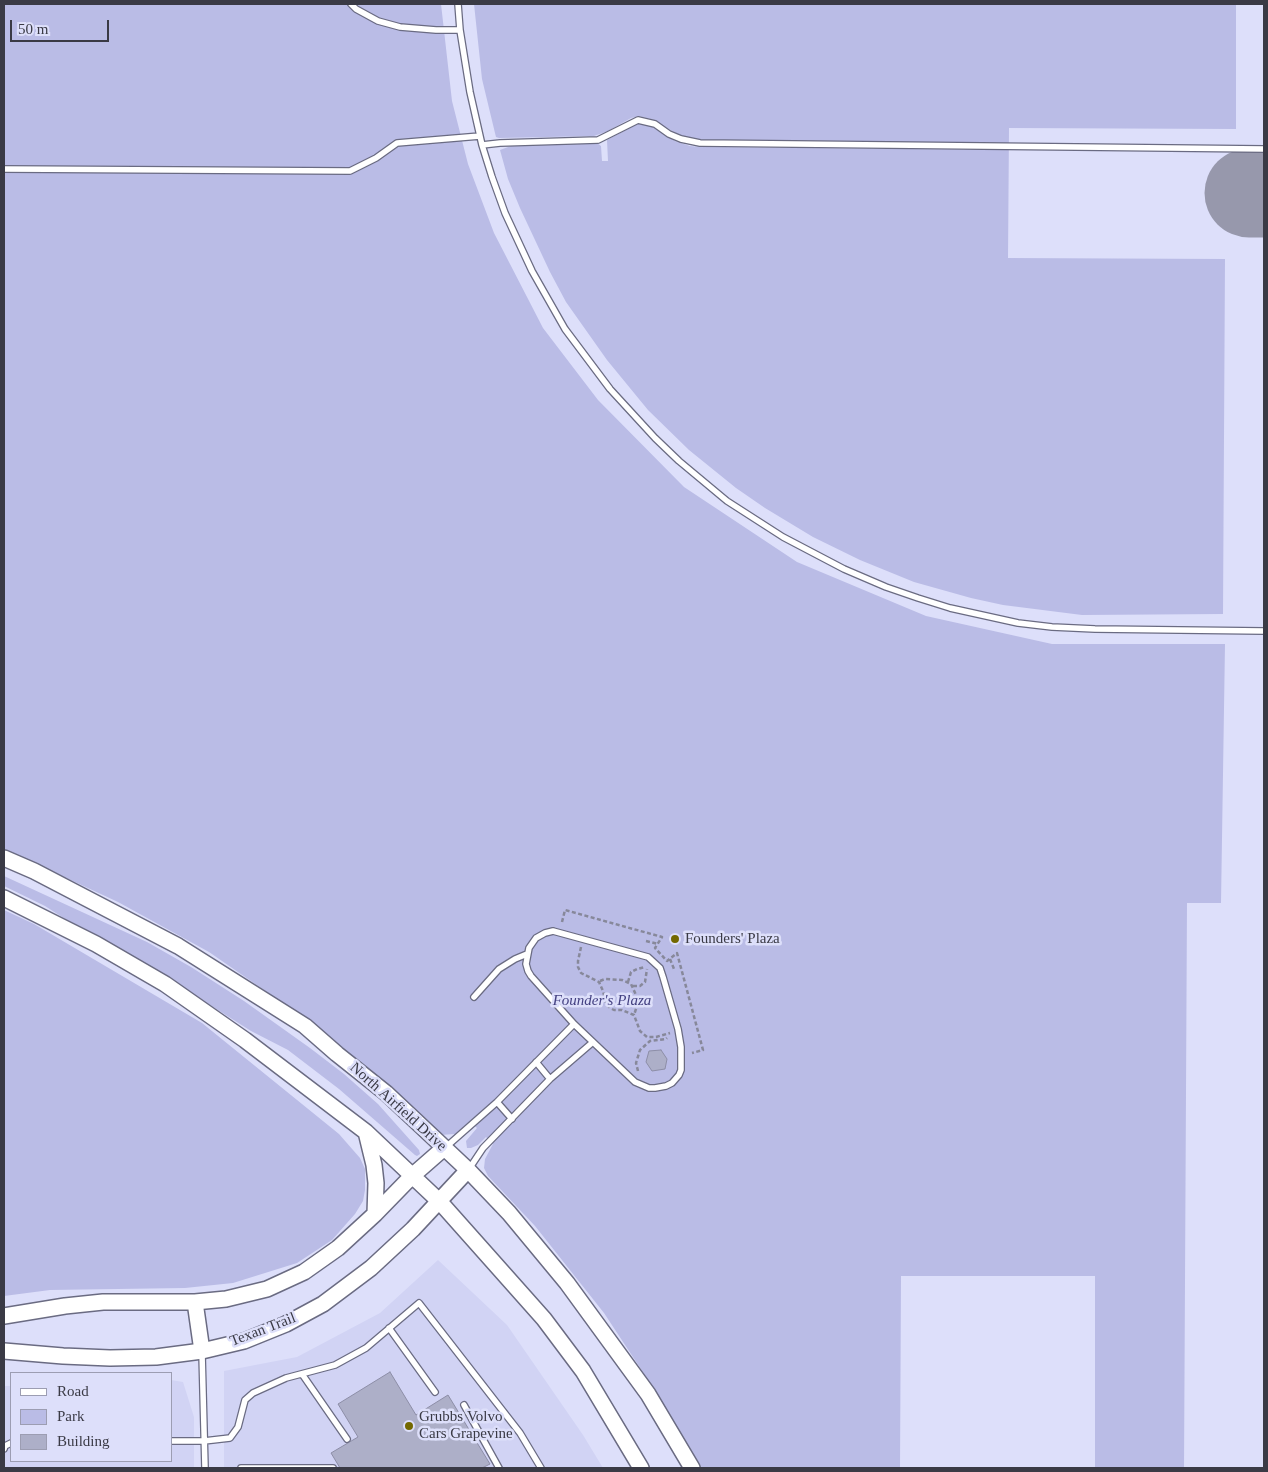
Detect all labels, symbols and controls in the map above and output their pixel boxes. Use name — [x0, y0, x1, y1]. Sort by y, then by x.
scale bar — [12, 10, 111, 42]
text: 50 m — [18, 21, 48, 37]
place label: Founders' Plaza — [685, 930, 780, 948]
marker: Founders' Plaza — [669, 933, 681, 945]
park label: Founder's Plaza — [553, 992, 651, 1010]
street label: North Airfield Drive — [346, 1059, 450, 1155]
street label: Texan Trail — [228, 1309, 298, 1351]
legend — [10, 1372, 172, 1462]
text: Road — [57, 1383, 89, 1399]
text: Park — [57, 1408, 85, 1424]
place label: Grubbs Volvo Cars Grapevine — [419, 1408, 513, 1443]
marker: Grubbs Volvo Cars Grapevine — [403, 1420, 415, 1432]
text: Building — [57, 1433, 110, 1449]

